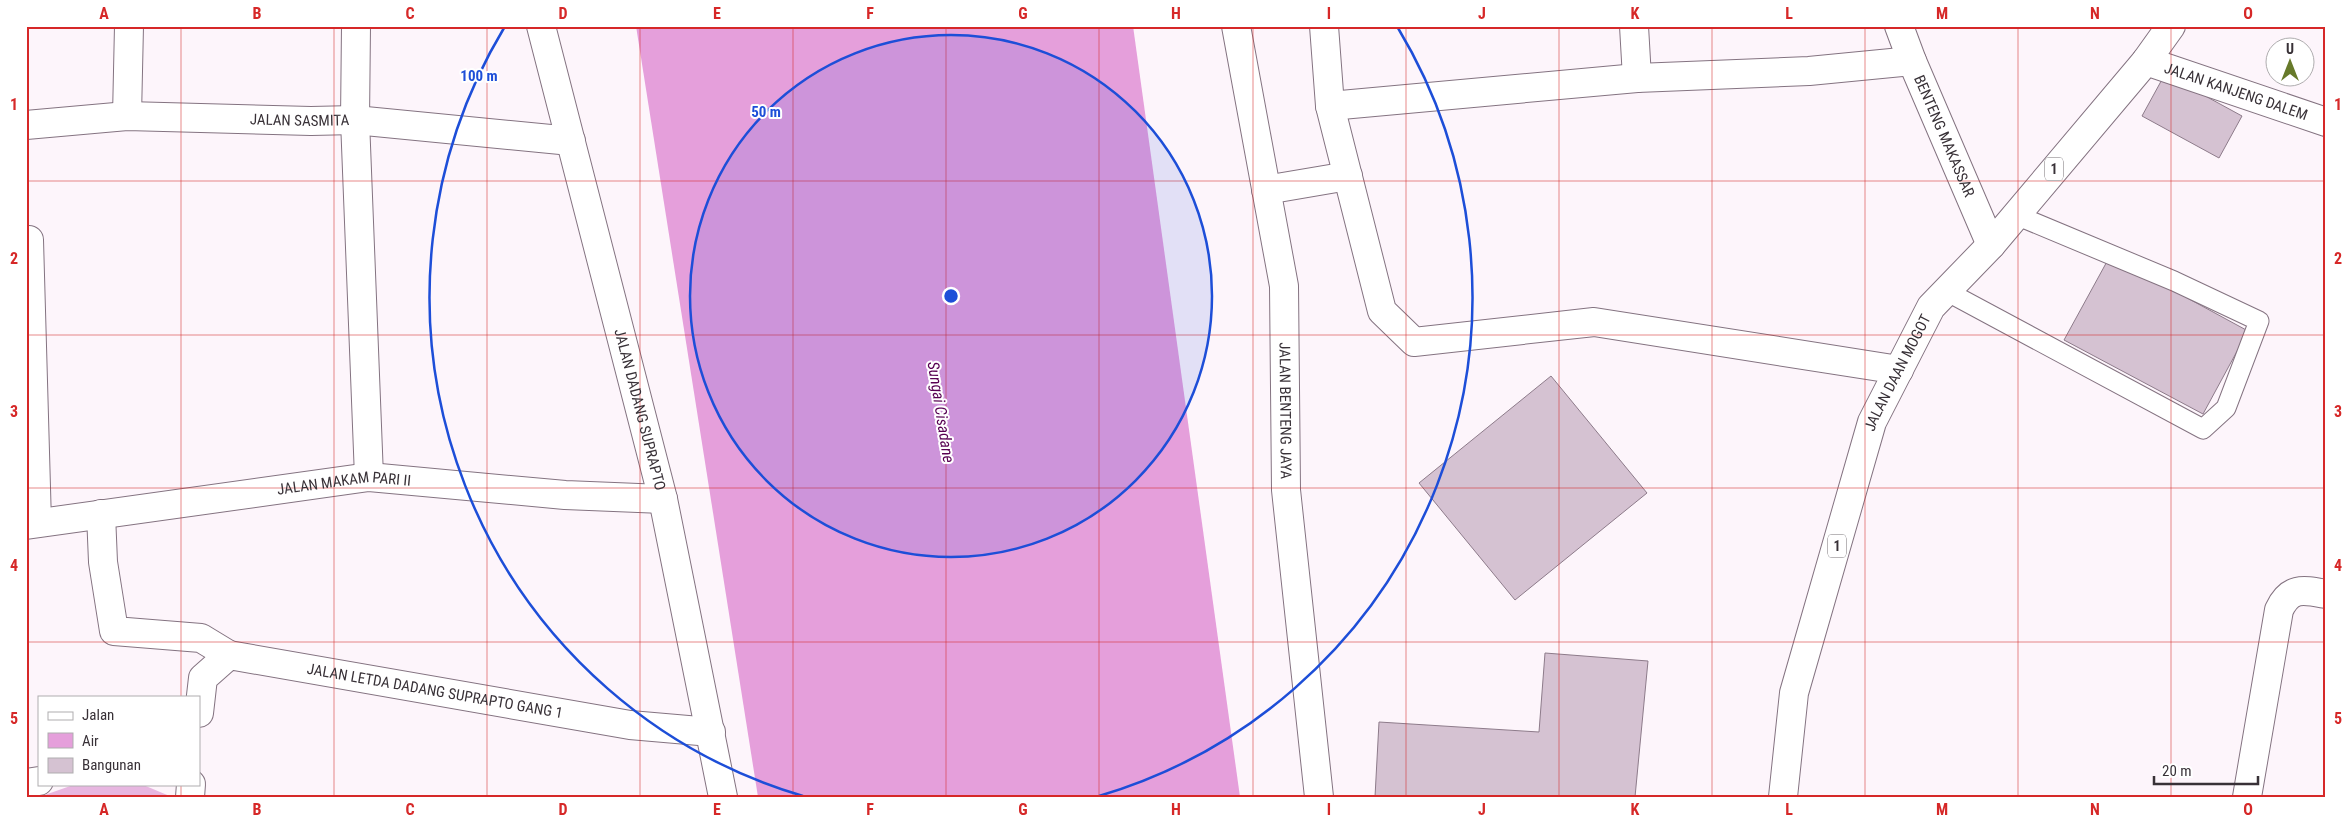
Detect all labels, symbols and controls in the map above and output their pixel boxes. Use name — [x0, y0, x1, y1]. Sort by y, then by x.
text: A — [99, 4, 109, 23]
text: B — [253, 4, 262, 23]
text: C — [405, 4, 415, 23]
text: D — [558, 4, 568, 23]
text: E — [713, 4, 721, 23]
text: F — [866, 4, 874, 23]
text: G — [1018, 4, 1028, 23]
text: H — [1171, 4, 1181, 23]
text: I — [1327, 4, 1331, 23]
text: J — [1478, 4, 1486, 23]
text: K — [1631, 4, 1640, 23]
text: L — [1785, 4, 1793, 23]
text: M — [1936, 4, 1948, 23]
text: N — [2090, 4, 2100, 23]
text: O — [2243, 4, 2253, 23]
north arrow — [2264, 38, 2314, 88]
text: U — [2286, 41, 2294, 57]
street label: JALAN KANJENG DALEM — [2162, 59, 2310, 124]
text: 100 m — [460, 67, 498, 85]
street label: BENTENG MAKASSAR — [1910, 72, 1978, 200]
text: 1 — [10, 95, 18, 114]
text: 1 — [2334, 95, 2342, 114]
text: 50 m — [751, 103, 781, 121]
street label: JALAN SASMITA — [250, 110, 350, 130]
road number: 1 — [2045, 157, 2063, 180]
text: 2 — [10, 249, 18, 268]
text: 2 — [2334, 249, 2342, 268]
centre of rings — [942, 287, 960, 305]
street label: JALAN DAAN MOGOT — [1861, 311, 1935, 433]
street label: JALAN DADANG SUPRAPTO — [610, 327, 669, 492]
street label: JALAN BENTENG JAYA — [1276, 342, 1295, 480]
water label: Sungai Cisadane — [924, 360, 958, 464]
text: 3 — [10, 402, 18, 421]
text: 3 — [2334, 402, 2342, 421]
street label: JALAN MAKAM PARI II — [276, 468, 412, 499]
road number: 1 — [1828, 534, 1846, 558]
text: 4 — [10, 556, 18, 575]
text: 4 — [2334, 556, 2342, 575]
street label: JALAN LETDA DADANG SUPRAPTO GANG 1 — [306, 660, 564, 722]
legend — [38, 696, 200, 786]
text: Jalan — [82, 706, 114, 724]
text: 5 — [10, 709, 18, 728]
text: 5 — [2334, 709, 2342, 728]
text: Air — [82, 732, 99, 750]
scale bar — [2154, 753, 2258, 785]
text: Bangunan — [82, 756, 141, 774]
text: 20 m — [2162, 762, 2192, 780]
text: A — [99, 800, 109, 819]
text: B — [253, 800, 262, 819]
text: C — [405, 800, 415, 819]
text: D — [558, 800, 568, 819]
text: E — [713, 800, 721, 819]
text: F — [866, 800, 874, 819]
text: G — [1018, 800, 1028, 819]
text: H — [1171, 800, 1181, 819]
text: I — [1327, 800, 1331, 819]
text: J — [1478, 800, 1486, 819]
text: K — [1631, 800, 1640, 819]
text: L — [1785, 800, 1793, 819]
text: M — [1936, 800, 1948, 819]
text: N — [2090, 800, 2100, 819]
text: O — [2243, 800, 2253, 819]

